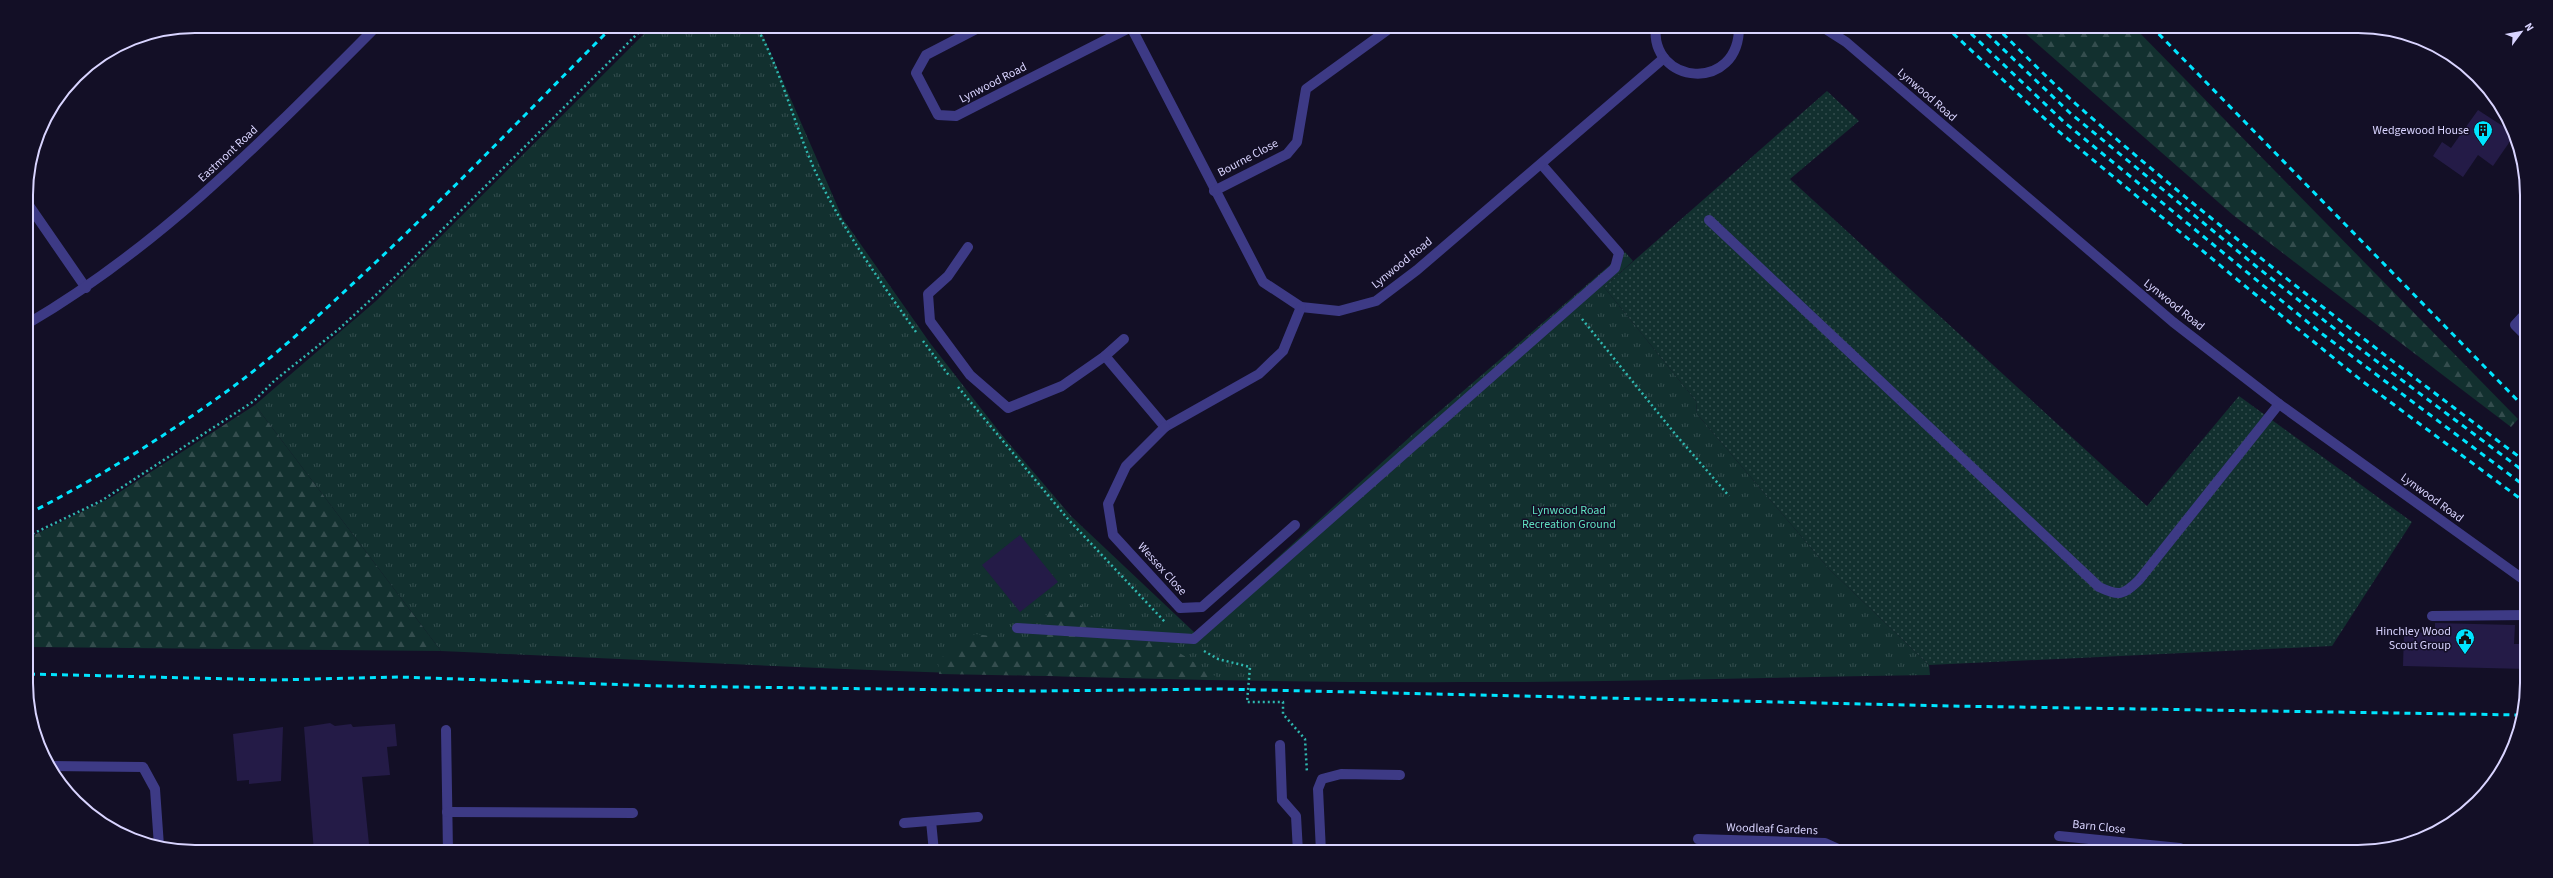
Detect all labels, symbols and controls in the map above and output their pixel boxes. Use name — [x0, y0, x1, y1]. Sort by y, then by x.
north arrow — [2501, 12, 2541, 52]
text: N — [2521, 20, 2537, 34]
street label: Lynwood Road — [956, 59, 1030, 107]
street label: Lynwood Road — [1894, 64, 1960, 126]
building icon: Wedgewood House — [2472, 119, 2494, 147]
street label: Eastmont Road — [194, 122, 262, 186]
place label: Wedgewood House — [2373, 122, 2469, 139]
street label: Bourne Close — [1215, 135, 1281, 181]
street label: Lynwood Road — [1368, 233, 1436, 293]
street label: Lynwood Road — [2140, 275, 2208, 335]
street label: Lynwood Road — [2397, 469, 2467, 527]
park label: Lynwood Road Recreation Ground — [1522, 502, 1616, 533]
street label: Wessex Close — [1133, 539, 1191, 599]
place label: Hinchley Wood Scout Group — [2375, 623, 2451, 654]
public building icon: Hinchley Wood Scout Group — [2454, 627, 2476, 655]
street label: Barn Close — [2071, 816, 2127, 838]
street label: Woodleaf Gardens — [1726, 819, 1818, 839]

